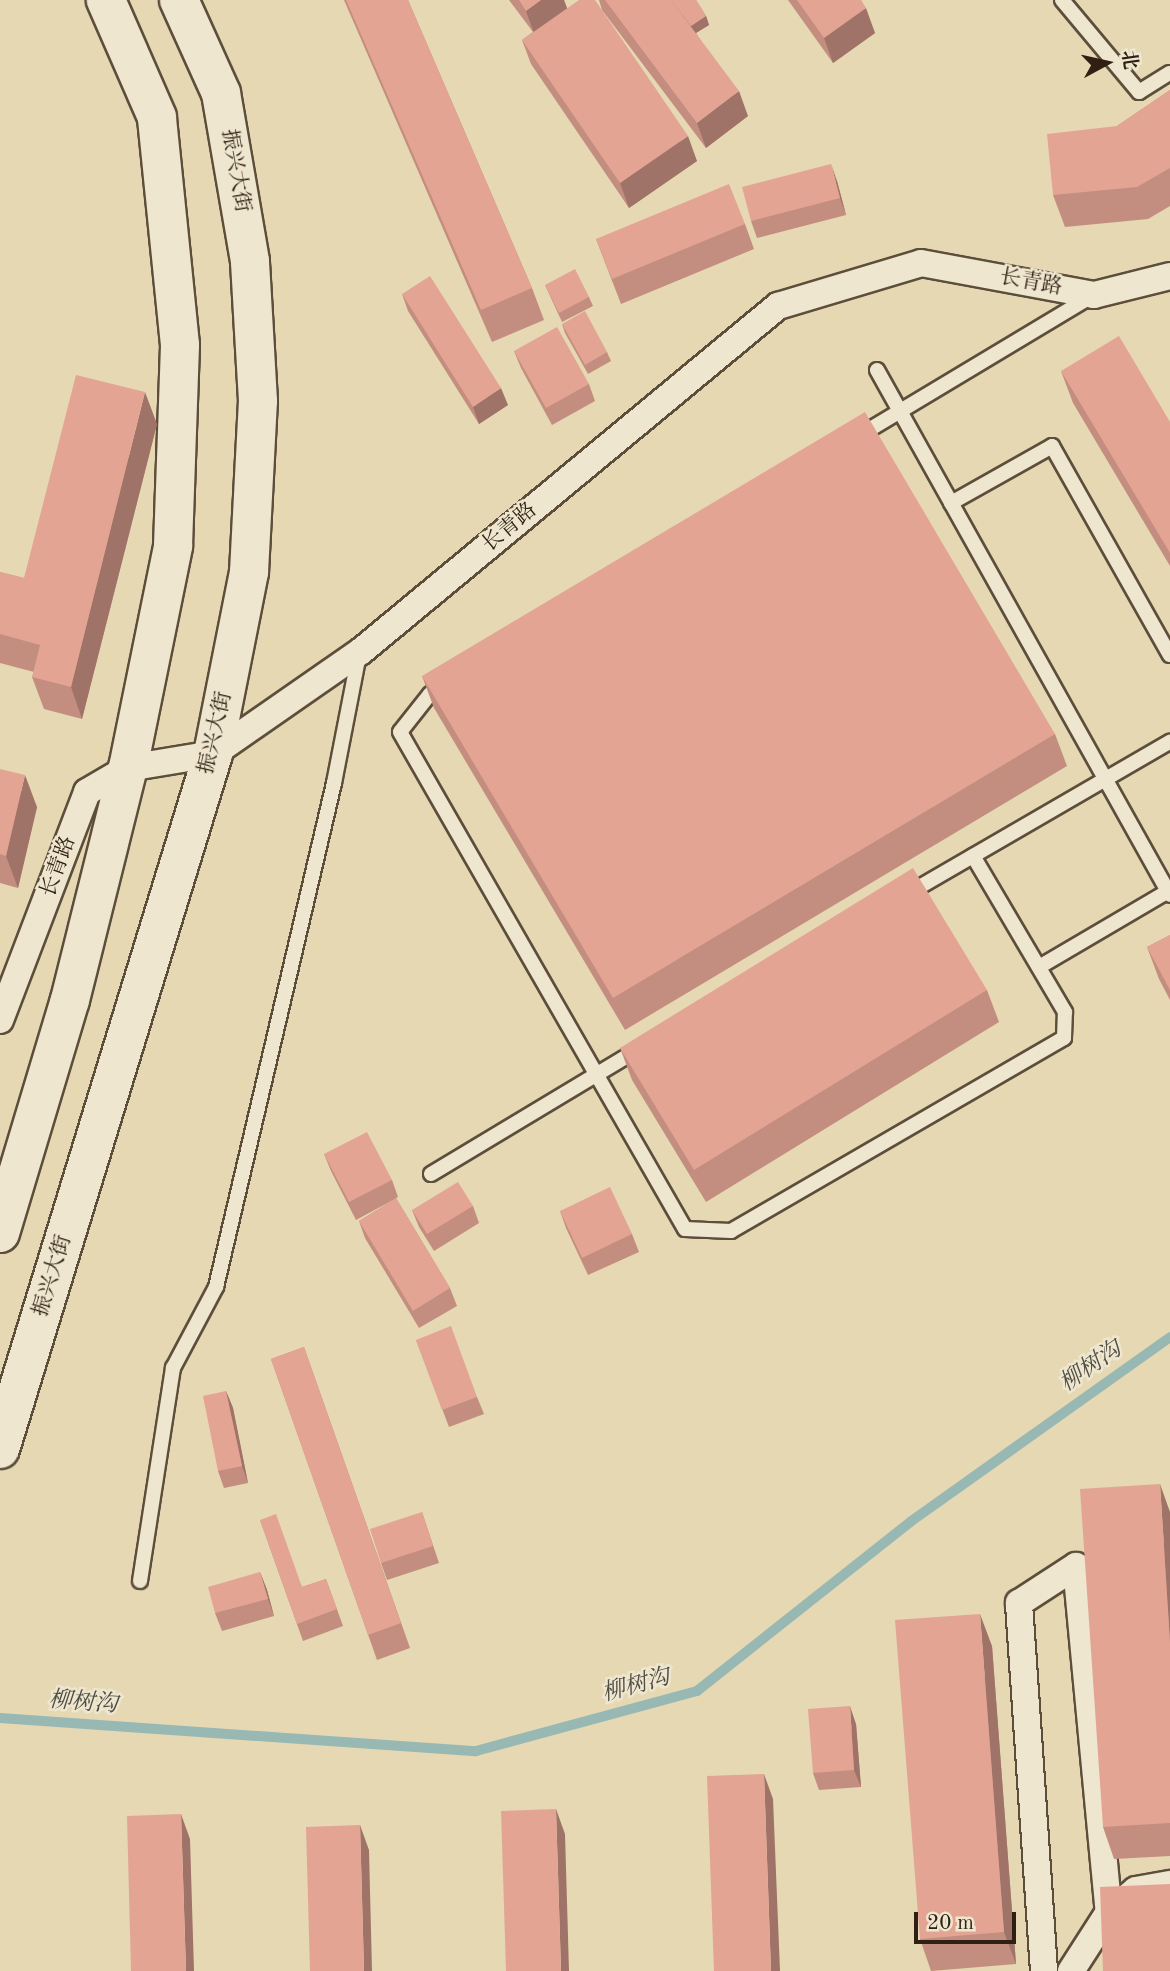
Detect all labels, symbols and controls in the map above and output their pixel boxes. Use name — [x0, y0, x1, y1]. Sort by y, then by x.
north arrow — [1072, 28, 1142, 98]
text: 北 — [1118, 49, 1139, 71]
street label: 振兴大街 — [215, 127, 255, 215]
street label: 长青路 — [998, 265, 1064, 301]
street label: 长青路 — [478, 498, 542, 558]
street label: 振兴大街 — [194, 689, 238, 777]
street label: 长青路 — [36, 833, 82, 901]
street label: 振兴大街 — [29, 1232, 77, 1320]
water label: 柳树沟 — [1055, 1336, 1127, 1398]
water label: 柳树沟 — [599, 1664, 673, 1708]
water label: 柳树沟 — [48, 1687, 118, 1719]
scale bar — [918, 1898, 1020, 1942]
text: 20 m — [927, 1913, 974, 1934]

